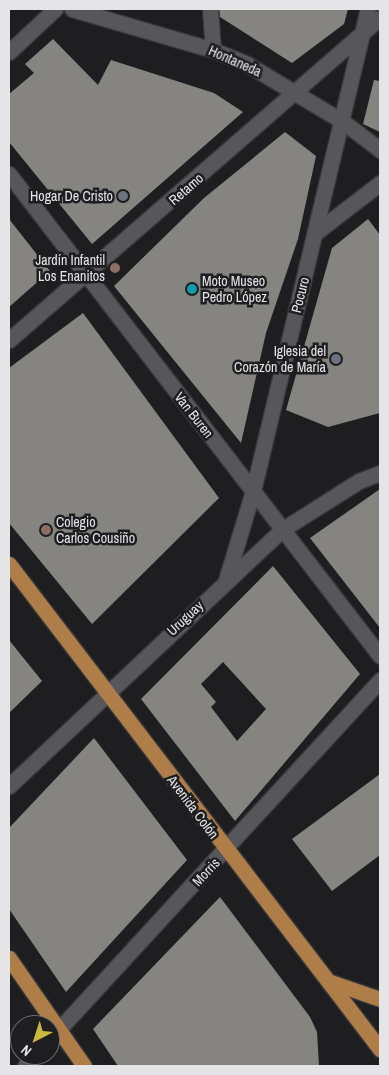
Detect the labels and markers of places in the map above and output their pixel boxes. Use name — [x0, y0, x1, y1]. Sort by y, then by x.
place label: Hogar De Cristo — [30, 188, 113, 204]
marker: Hogar De Cristo — [117, 190, 129, 202]
place label: Jardín Infantil Los Enanitos — [35, 252, 105, 284]
marker: Jardín Infantil Los Enanitos — [109, 262, 121, 274]
place label: Moto Museo Pedro López — [202, 273, 267, 306]
marker: Moto Museo Pedro López — [186, 283, 198, 295]
place label: Iglesia del Corazón de María — [234, 343, 326, 376]
marker: Iglesia del Corazón de María — [330, 353, 342, 365]
place label: Colegio Carlos Cousiño — [56, 514, 135, 546]
marker: Colegio Carlos Cousiño — [40, 524, 52, 536]

